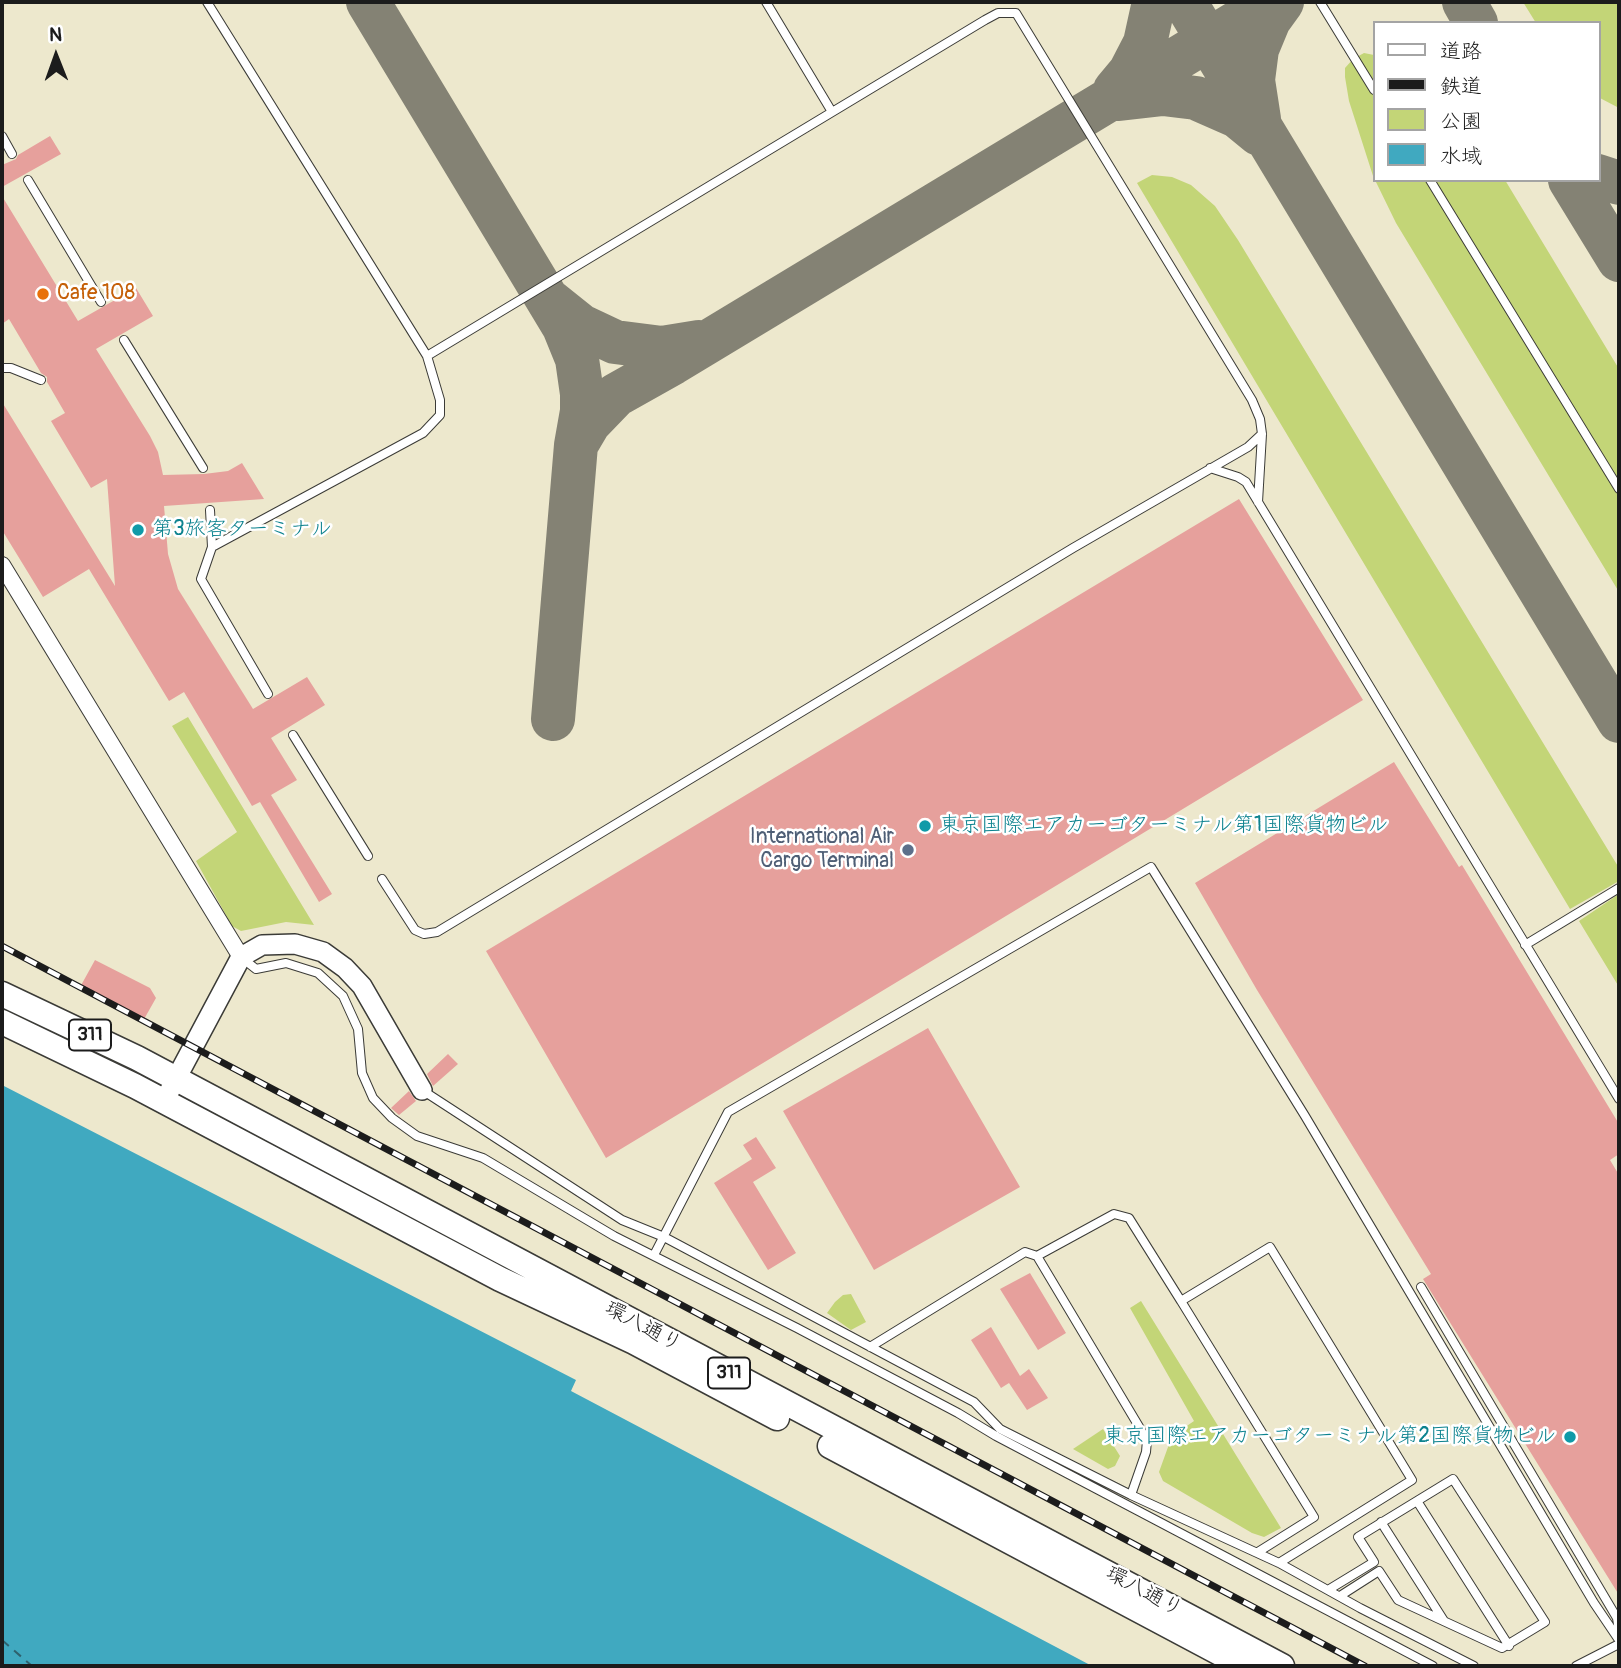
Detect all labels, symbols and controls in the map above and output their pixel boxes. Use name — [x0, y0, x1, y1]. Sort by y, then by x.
north arrow — [21, 21, 91, 91]
legend — [1372, 21, 1600, 182]
text: N — [49, 23, 62, 47]
text: 道路 — [1440, 38, 1482, 65]
text: 鉄道 — [1440, 73, 1482, 100]
text: 公園 — [1440, 108, 1482, 135]
text: 水域 — [1440, 143, 1482, 170]
place label: Cafe 108 — [57, 281, 135, 307]
marker: Cafe 108 — [35, 286, 51, 302]
place label: 第3旅客ターミナル — [152, 517, 332, 543]
marker: 第3旅客ターミナル — [130, 522, 146, 538]
place label: 東京国際エアカーゴターミナル第1国際貨物ビル — [939, 813, 1388, 839]
marker: 東京国際エアカーゴターミナル第1国際貨物ビル — [917, 818, 933, 834]
place label: International Air Cargo Terminal — [750, 825, 894, 875]
marker: International Air Cargo Terminal — [900, 842, 916, 858]
road number: 311 — [69, 1020, 111, 1050]
street label: 環八通り — [600, 1296, 686, 1358]
road number: 311 — [708, 1358, 750, 1388]
place label: 東京国際エアカーゴターミナル第2国際貨物ビル — [1103, 1424, 1556, 1450]
marker: 東京国際エアカーゴターミナル第2国際貨物ビル — [1562, 1429, 1578, 1445]
street label: 環八通り — [1101, 1561, 1187, 1623]

